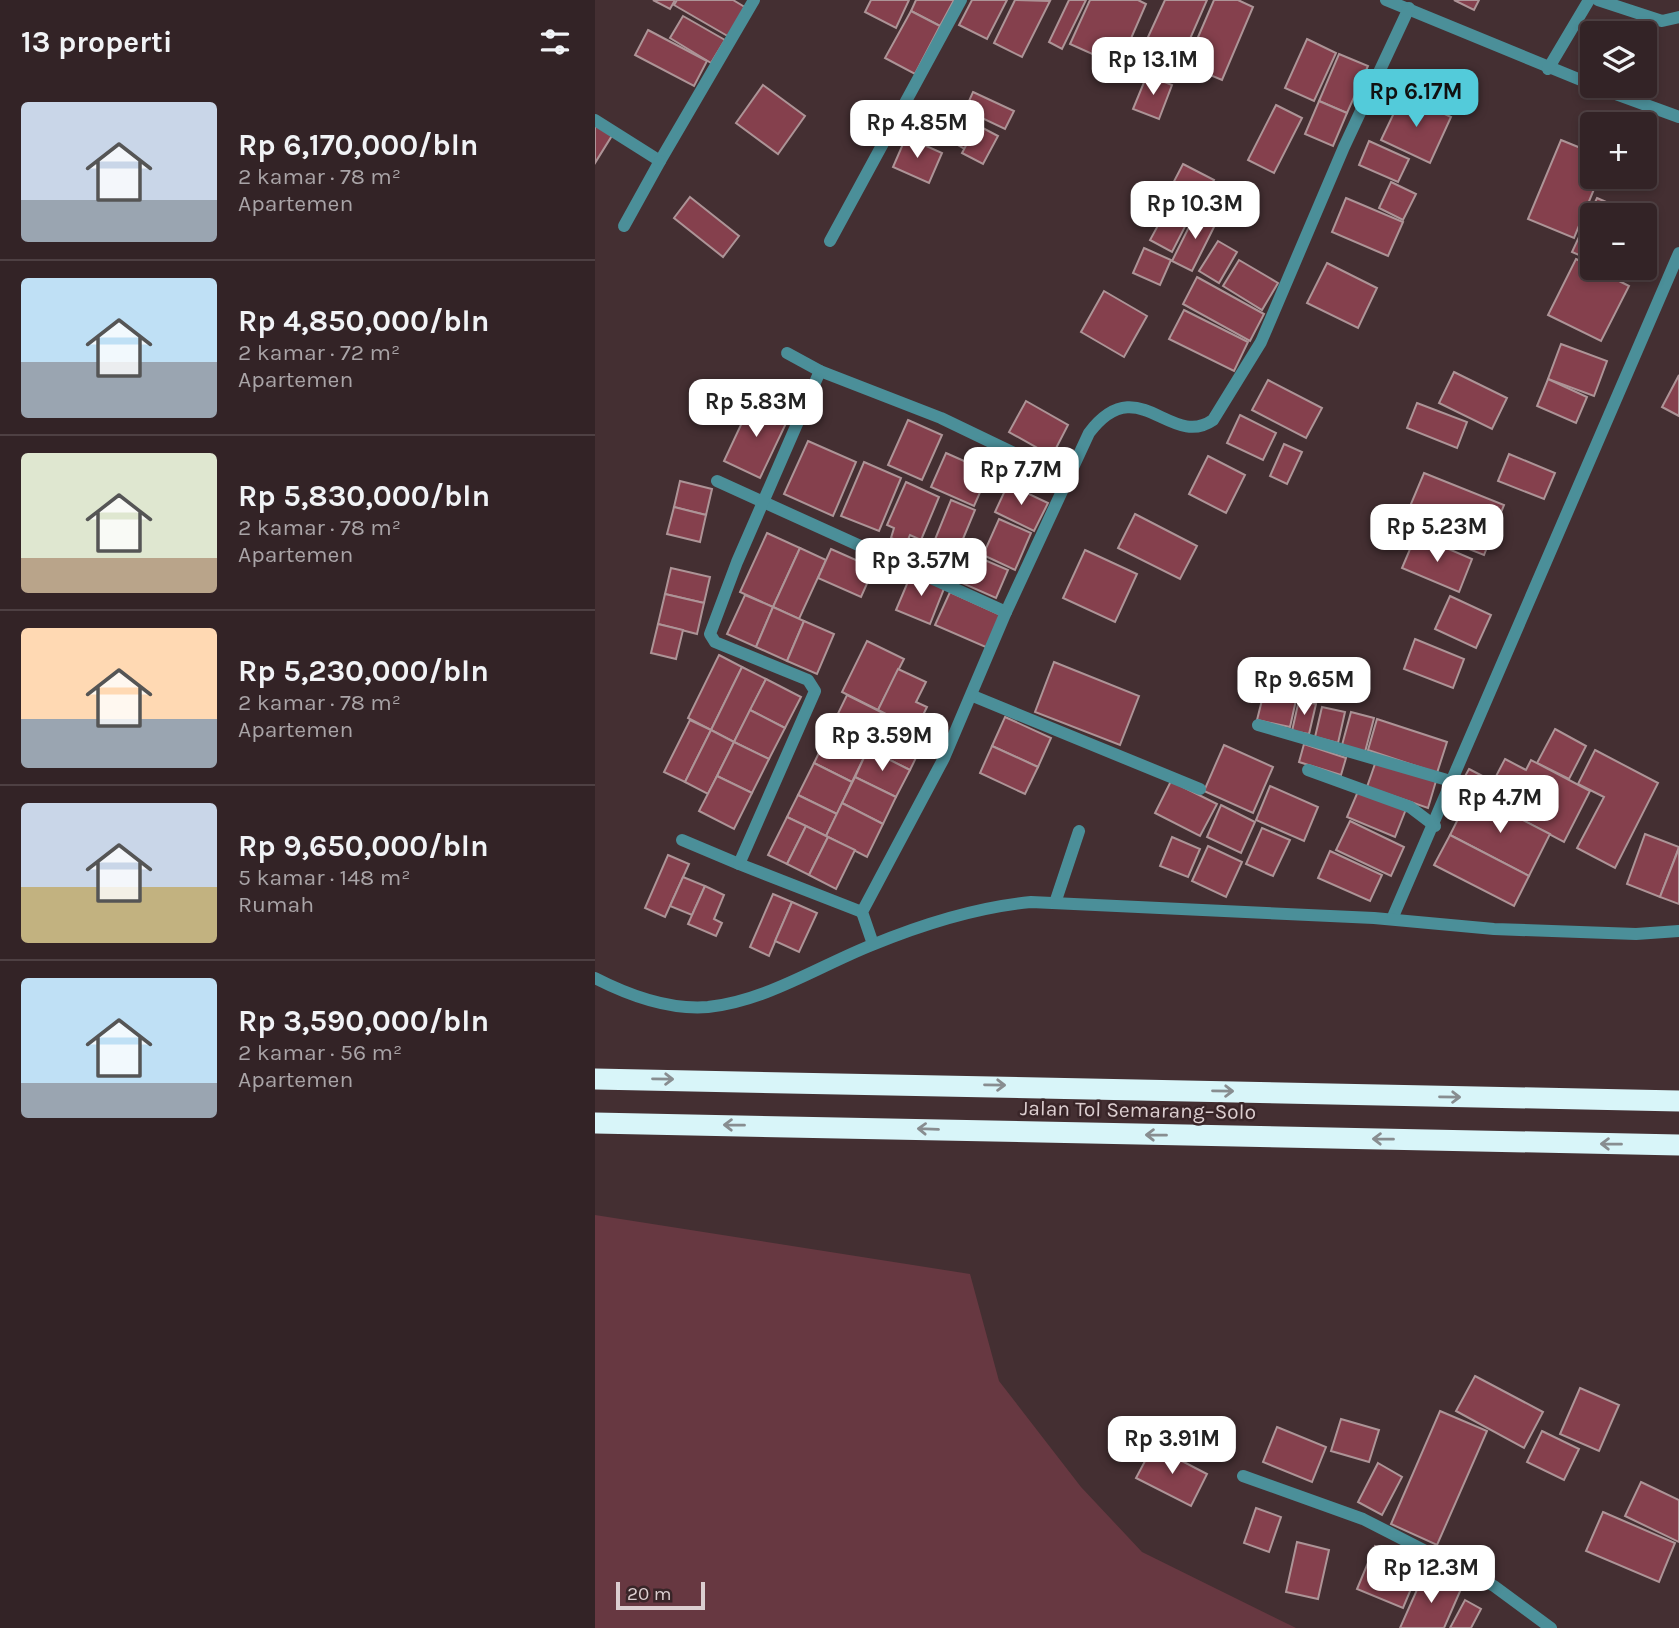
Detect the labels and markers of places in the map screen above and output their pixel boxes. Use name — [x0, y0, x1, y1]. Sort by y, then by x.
pin: Rp 13.1M — [1081, 38, 1225, 97]
pin: Rp 6.17M — [1344, 69, 1488, 129]
pin: Rp 4.85M — [845, 100, 989, 160]
pin: Rp 10.3M — [1123, 182, 1267, 241]
pin: Rp 5.83M — [684, 380, 828, 439]
pin: Rp 7.7M — [956, 448, 1086, 507]
pin: Rp 5.23M — [1365, 504, 1509, 564]
pin: Rp 3.57M — [849, 538, 993, 598]
pin: Rp 9.65M — [1232, 658, 1376, 717]
pin: Rp 3.59M — [810, 714, 954, 773]
pin: Rp 4.7M — [1435, 776, 1565, 835]
pin: Rp 3.91M — [1100, 1416, 1244, 1476]
pin: Rp 12.3M — [1359, 1546, 1503, 1605]

